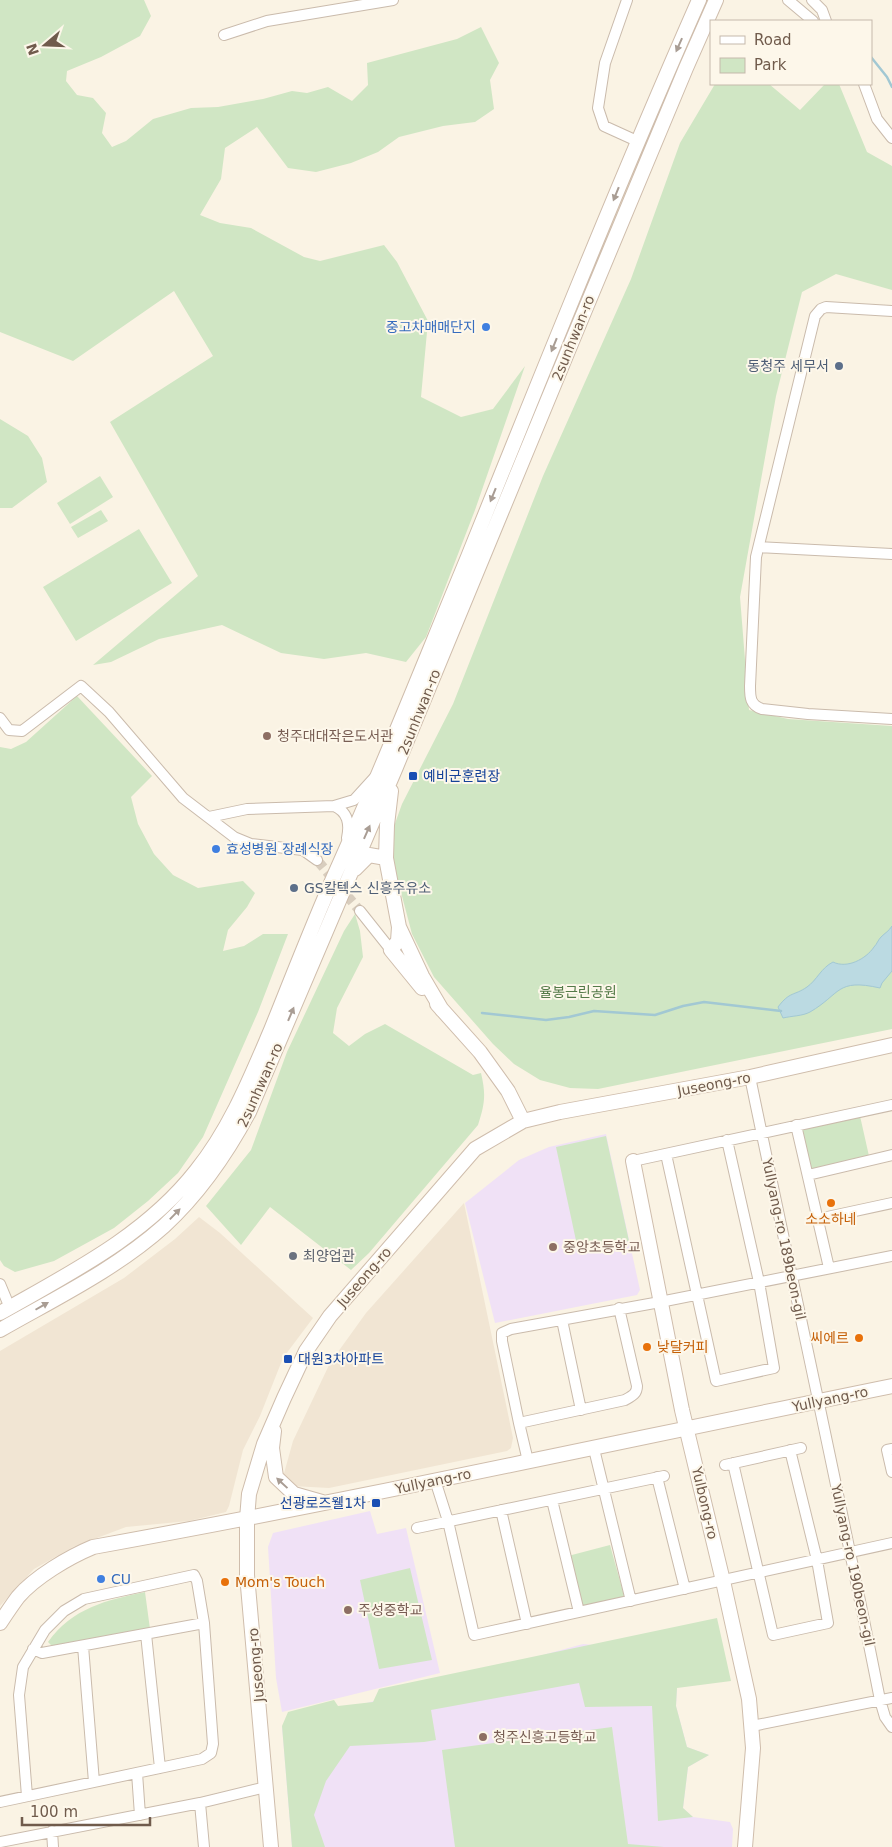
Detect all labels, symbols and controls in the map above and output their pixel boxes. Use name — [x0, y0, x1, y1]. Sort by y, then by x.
north arrow — [20, 20, 70, 70]
legend — [710, 20, 872, 85]
text: Road — [754, 31, 792, 49]
one-way arrow — [675, 38, 683, 52]
text: N — [23, 41, 42, 57]
text: Park — [754, 56, 787, 74]
one-way arrow — [611, 187, 619, 201]
street label: 2sunhwan-ro — [549, 293, 597, 383]
place label: 중고차매매단지 — [386, 319, 476, 335]
marker: 중고차매매단지 — [480, 321, 492, 333]
one-way arrow — [550, 338, 558, 353]
place label: 동청주 세무서 — [747, 358, 829, 374]
marker: 동청주 세무서 — [833, 360, 845, 372]
one-way arrow — [489, 488, 497, 503]
street label: 2sunhwan-ro — [395, 667, 443, 757]
place label: 청주대대작은도서관 — [277, 728, 393, 744]
marker: 청주대대작은도서관 — [261, 730, 273, 742]
place label: 예비군훈련장 — [423, 768, 500, 784]
marker: 예비군훈련장 — [407, 770, 419, 782]
one-way arrow — [364, 825, 372, 839]
place label: 효성병원 장례식장 — [226, 841, 334, 857]
marker: 효성병원 장례식장 — [210, 843, 222, 855]
place label: GS칼텍스 신흥주유소 — [304, 880, 431, 896]
marker: GS칼텍스 신흥주유소 — [288, 882, 300, 894]
park label: 율봉근린공원 — [539, 984, 617, 1000]
one-way arrow — [287, 1007, 295, 1021]
street label: 2sunhwan-ro — [234, 1040, 286, 1130]
street label: Juseong-ro — [675, 1069, 752, 1099]
street label: Yullyang-ro 189beon-gil — [759, 1156, 809, 1321]
marker: 소소하네 — [825, 1197, 837, 1209]
one-way arrow — [169, 1208, 181, 1220]
place label: 소소하네 — [805, 1211, 857, 1227]
place label: 중앙초등학교 — [563, 1239, 640, 1255]
marker: 중앙초등학교 — [547, 1241, 559, 1253]
street label: Juseong-ro — [333, 1244, 394, 1311]
place label: 최양업관 — [303, 1248, 355, 1264]
marker: 최양업관 — [287, 1250, 299, 1262]
one-way arrow — [36, 1302, 49, 1311]
place label: 씨에르 — [810, 1330, 849, 1346]
marker: 씨에르 — [853, 1332, 865, 1344]
place label: 낮달커피 — [657, 1339, 709, 1355]
marker: 낮달커피 — [641, 1341, 653, 1353]
place label: 대원3차아파트 — [298, 1351, 384, 1367]
marker: 대원3차아파트 — [282, 1353, 294, 1365]
street label: Yullyang-ro — [790, 1383, 869, 1415]
street label: Yulbong-ro — [689, 1464, 721, 1541]
street label: Yullyang-ro — [393, 1465, 472, 1497]
one-way arrow — [277, 1477, 289, 1489]
street label: Yullyang-ro 190beon-gil — [828, 1482, 878, 1647]
place label: 선광로즈웰1차 — [280, 1495, 366, 1511]
marker: 선광로즈웰1차 — [370, 1497, 382, 1509]
place label: CU — [111, 1571, 131, 1587]
marker: CU — [95, 1573, 107, 1585]
place label: Mom's Touch — [235, 1574, 325, 1590]
marker: Mom's Touch — [219, 1576, 231, 1588]
place label: 주성중학교 — [358, 1602, 423, 1618]
marker: 주성중학교 — [342, 1604, 354, 1616]
street label: Juseong-ro — [245, 1627, 267, 1704]
place label: 청주신흥고등학교 — [493, 1729, 596, 1745]
marker: 청주신흥고등학교 — [477, 1731, 489, 1743]
scale bar — [22, 1794, 150, 1826]
text: 100 m — [30, 1803, 78, 1821]

